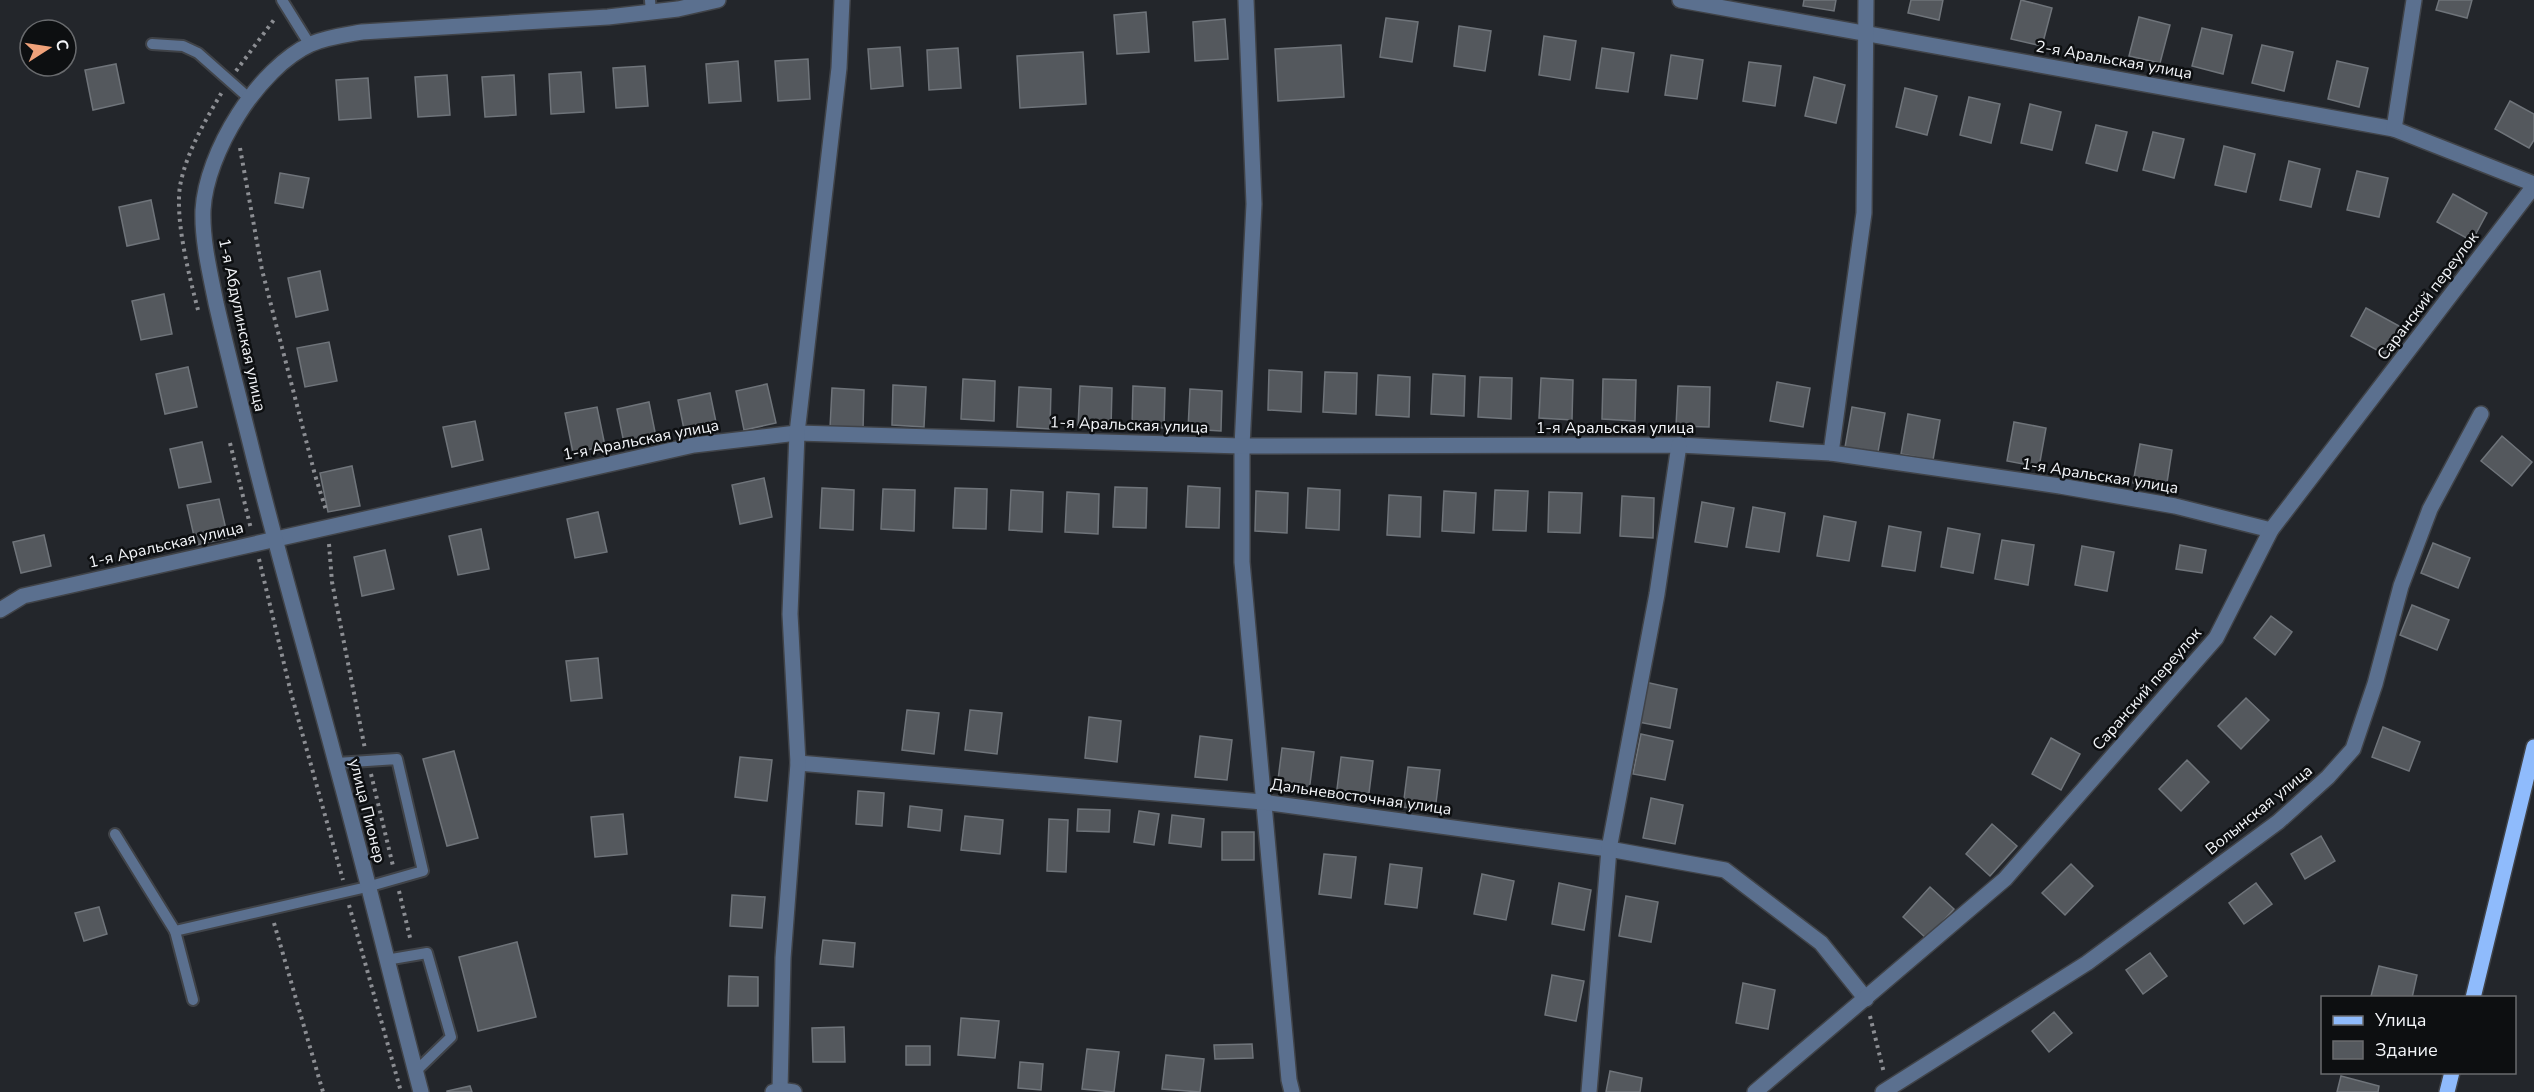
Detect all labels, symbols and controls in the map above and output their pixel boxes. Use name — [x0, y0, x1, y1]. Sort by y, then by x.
north arrow — [18, 18, 78, 78]
street label: 2-я Аральская улица — [2034, 35, 2194, 85]
text: С — [50, 37, 74, 53]
street label: Саранский переулок — [2372, 227, 2484, 365]
street label: 1-я Абдулинская улица — [213, 236, 271, 414]
street label: 1-я Аральская улица — [1049, 411, 1209, 439]
street label: 1-я Аральская улица — [561, 414, 721, 466]
street label: 1-я Аральская улица — [1536, 417, 1694, 439]
street label: 1-я Аральская улица — [2020, 453, 2180, 499]
street label: 1-я Аральская улица — [86, 516, 246, 574]
street label: Саранский переулок — [2087, 622, 2207, 755]
street label: улица Пионер — [343, 757, 391, 865]
street label: Волынская улица — [2201, 760, 2317, 860]
street label: Дальневосточная улица — [1269, 773, 1453, 821]
legend — [2321, 996, 2516, 1074]
text: Улица — [2374, 1008, 2426, 1032]
text: Здание — [2375, 1038, 2438, 1062]

